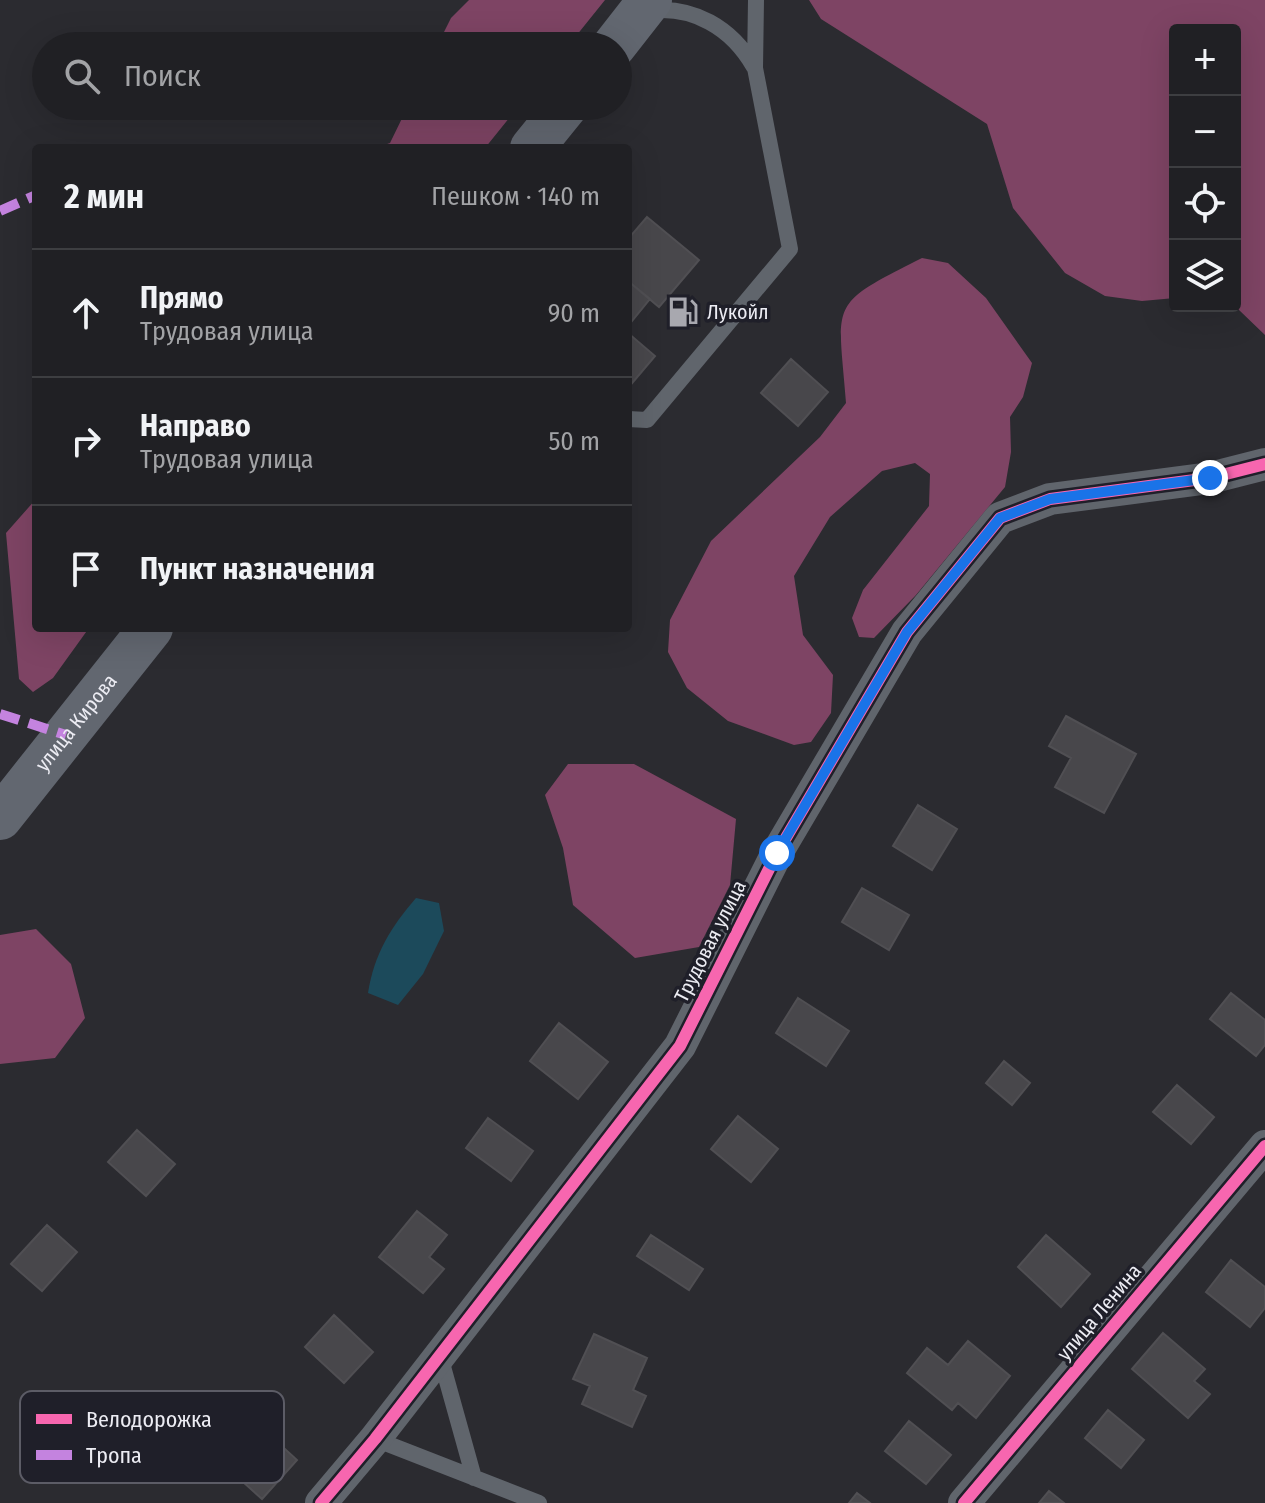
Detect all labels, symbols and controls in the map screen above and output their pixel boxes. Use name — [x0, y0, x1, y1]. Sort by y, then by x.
map controls — [1169, 24, 1241, 312]
button: + — [1169, 24, 1241, 96]
search box — [32, 32, 632, 120]
icon: search — [60, 54, 104, 98]
text: Поиск — [124, 58, 201, 94]
button: − — [1169, 96, 1241, 168]
button: locate — [1169, 168, 1241, 240]
text: 2 мин — [64, 176, 144, 217]
text: Пешком · 140 m — [431, 181, 600, 212]
button: layers — [1169, 240, 1241, 312]
text: Прямо — [140, 280, 224, 316]
icon: ahead — [64, 291, 108, 335]
fuel station icon: Лукойл — [666, 295, 700, 329]
text: 90 m — [548, 298, 600, 329]
place label: Лукойл — [707, 300, 768, 324]
text: Трудовая улица — [140, 316, 314, 347]
text: Направо — [140, 408, 251, 444]
icon: right — [64, 419, 108, 463]
text: 50 m — [548, 426, 600, 457]
text: Трудовая улица — [140, 444, 314, 475]
route end — [1192, 460, 1228, 496]
icon: arrive — [64, 547, 108, 591]
text: Пункт назначения — [140, 551, 375, 587]
street label: улица Кирова — [30, 669, 122, 776]
route start — [759, 835, 795, 871]
street label: Трудовая улица — [669, 876, 751, 1006]
street label: улица Ленина — [1052, 1259, 1146, 1365]
legend — [20, 1391, 284, 1483]
text: Велодорожка — [86, 1406, 212, 1433]
text: Тропа — [86, 1442, 142, 1469]

